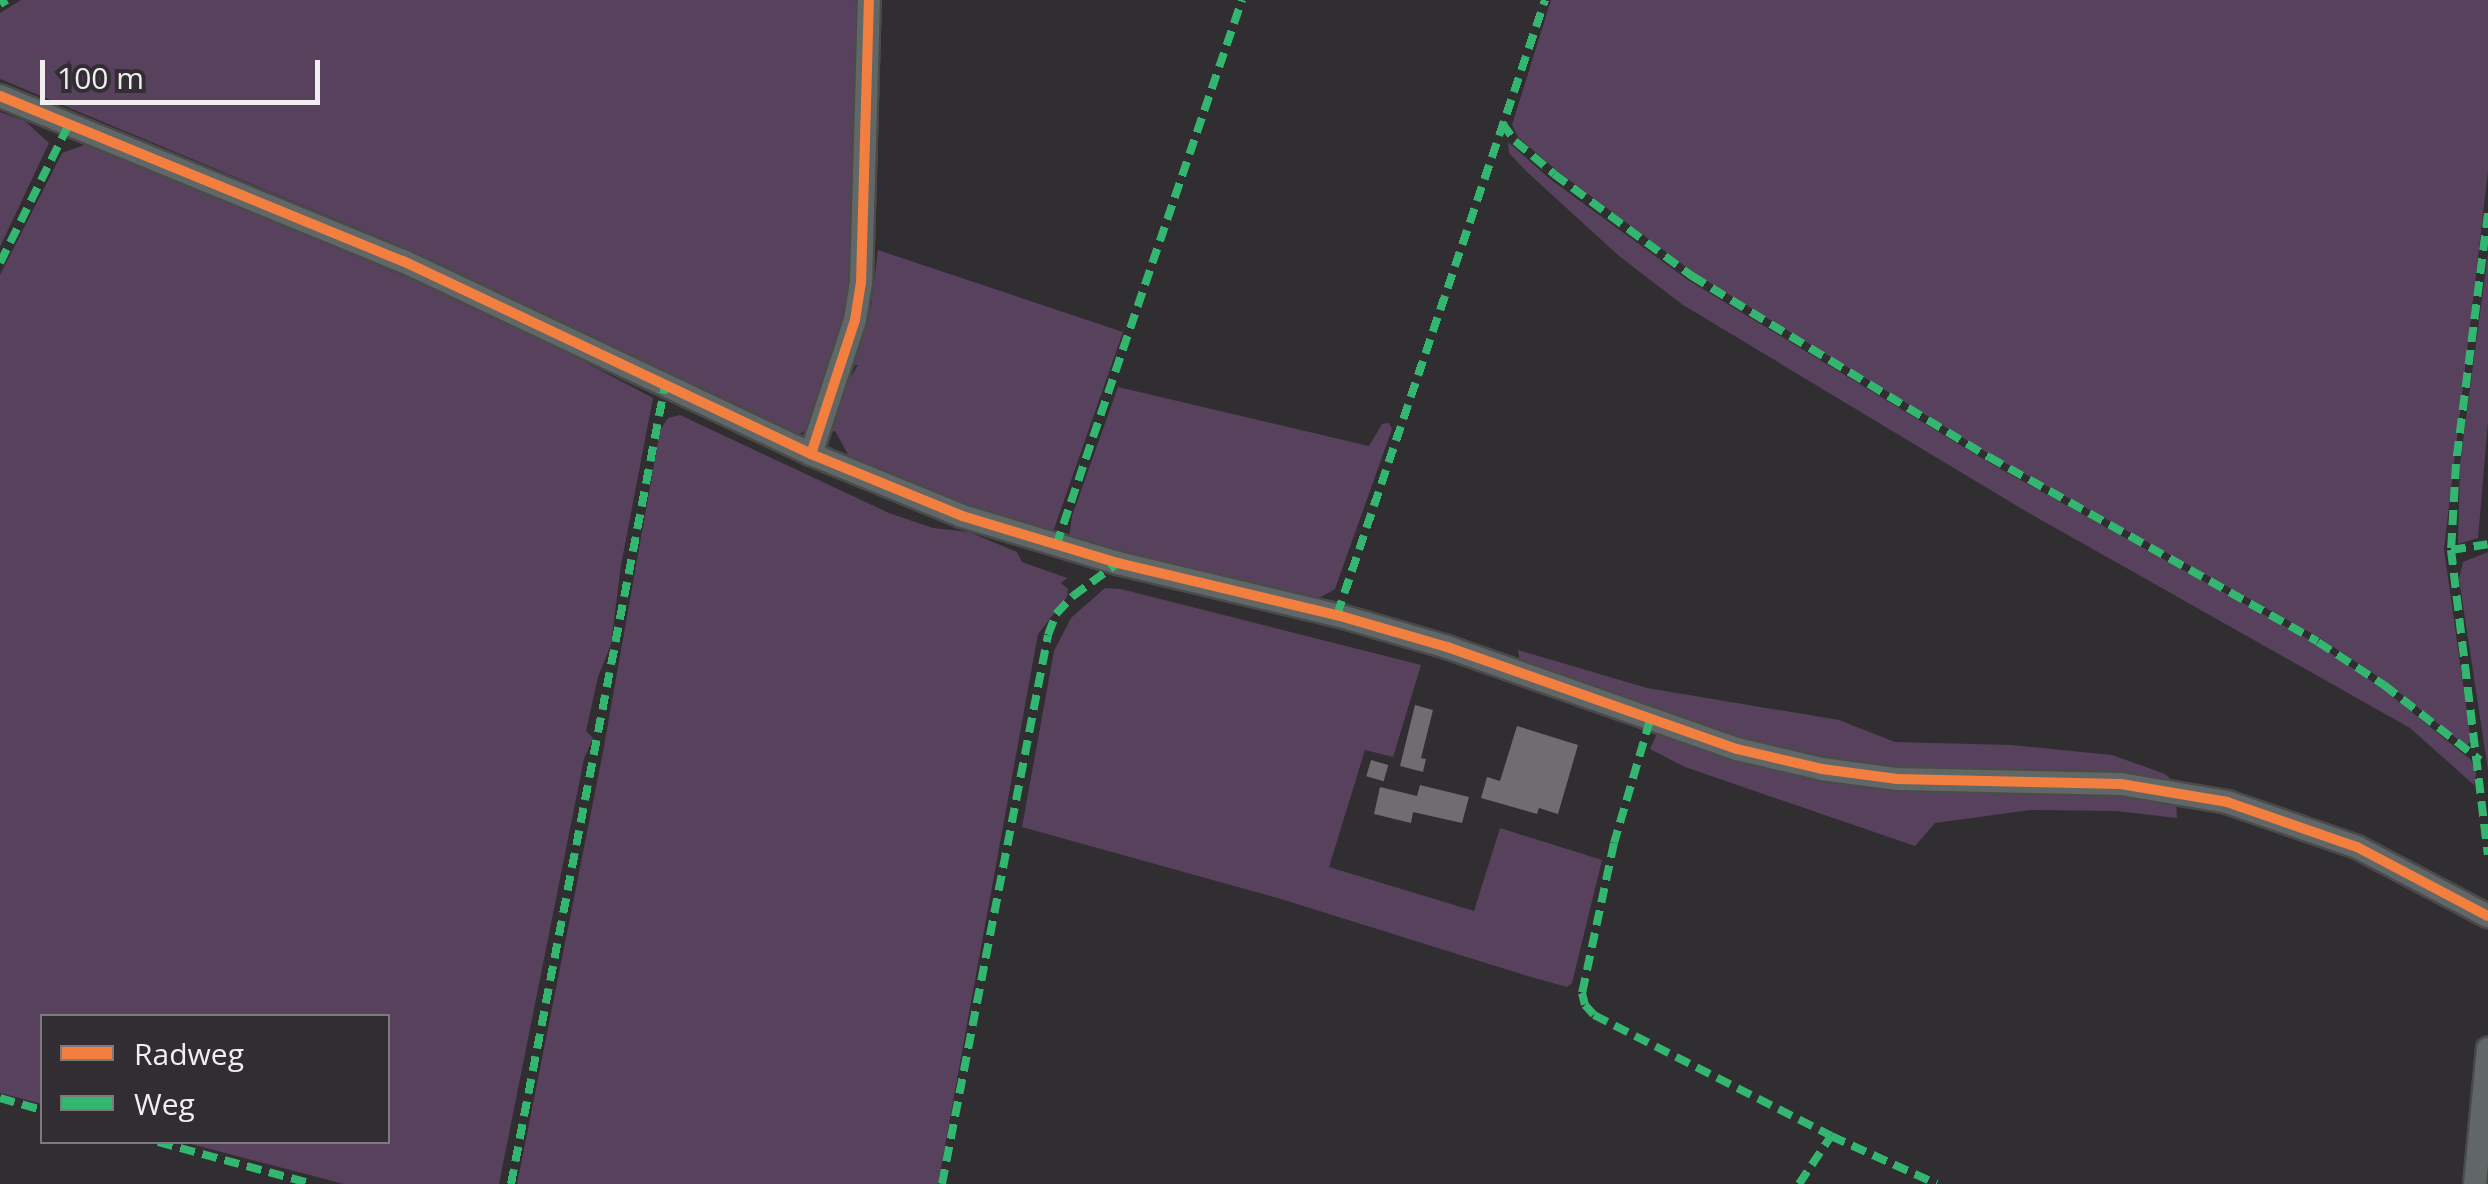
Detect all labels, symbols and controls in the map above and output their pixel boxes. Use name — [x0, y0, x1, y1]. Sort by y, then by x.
scale bar — [45, 40, 325, 102]
text: 100 m — [57, 57, 144, 98]
legend — [40, 1014, 390, 1144]
text: Radweg — [134, 1033, 244, 1074]
text: Weg — [134, 1083, 195, 1124]

